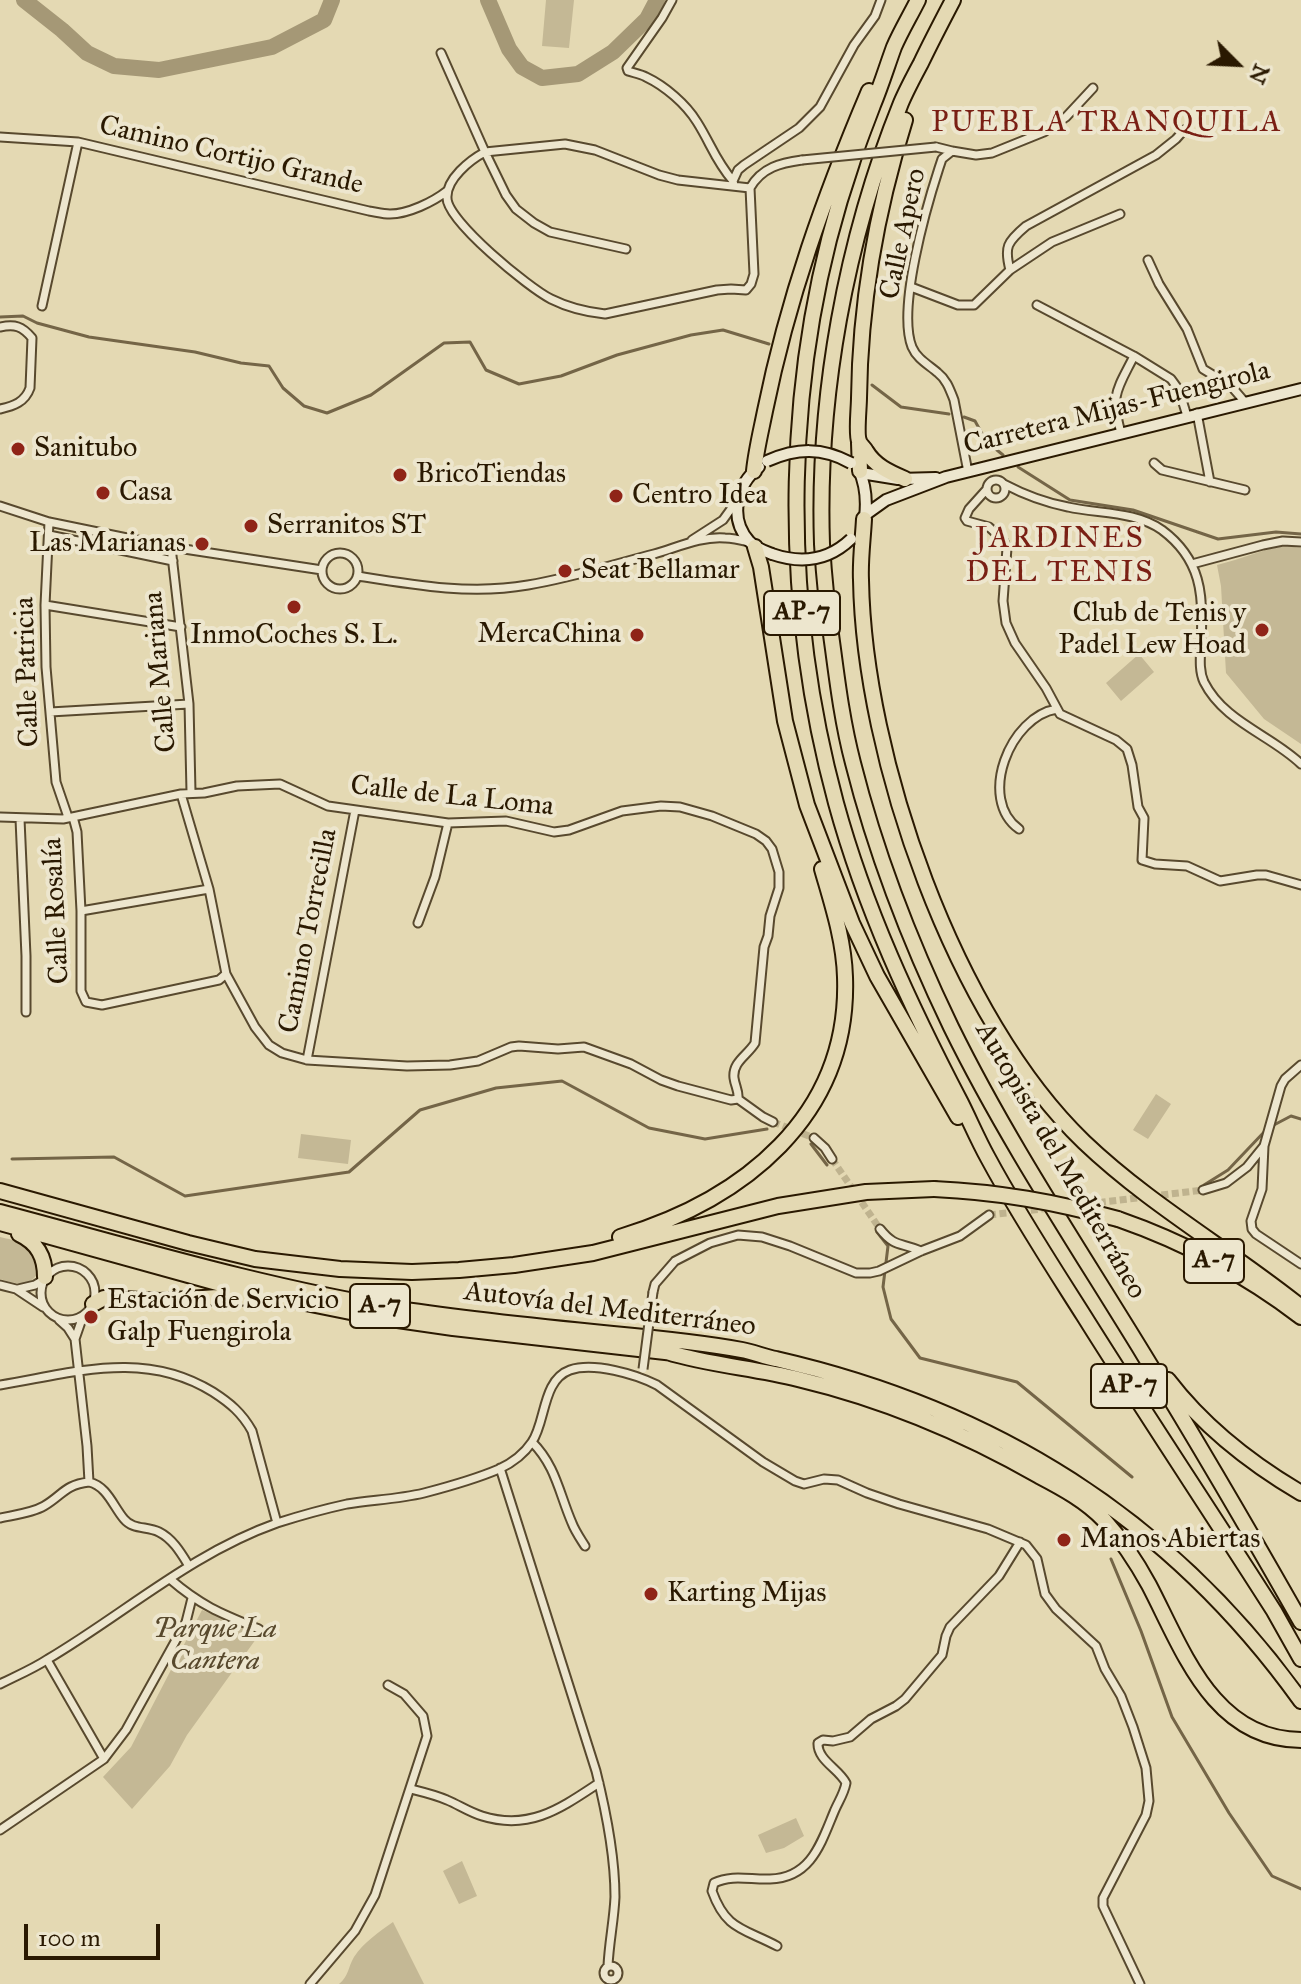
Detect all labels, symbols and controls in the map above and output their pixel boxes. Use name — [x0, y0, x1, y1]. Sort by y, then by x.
north arrow — [1197, 24, 1277, 104]
text: N — [1243, 60, 1276, 88]
district label: PUEBLA TRANQUILA — [931, 106, 1283, 142]
street label: Camino Cortijo Grande — [96, 109, 366, 203]
street label: Calle Apero — [874, 166, 934, 302]
street label: Carretera Mijas-Fuengirola — [960, 355, 1274, 463]
place label: Sanitubo — [34, 432, 137, 466]
marker: Sanitubo — [9, 440, 27, 458]
place label: BricoTiendas — [416, 458, 566, 492]
marker: BricoTiendas — [391, 466, 409, 484]
place label: Casa — [119, 476, 172, 510]
place label: Centro Idea — [632, 479, 767, 513]
marker: Casa — [94, 484, 112, 502]
marker: Centro Idea — [607, 487, 625, 505]
place label: Serranitos ST — [267, 509, 426, 543]
marker: Serranitos ST — [242, 517, 260, 535]
district label: JARDINES DEL TENIS — [965, 522, 1155, 592]
place label: Las Marianas — [29, 527, 186, 561]
marker: Las Marianas — [193, 535, 211, 553]
place label: Seat Bellamar — [581, 554, 740, 588]
marker: Seat Bellamar — [556, 562, 574, 580]
street label: Calle Mariana — [137, 590, 185, 754]
road number: AP-7 — [764, 591, 840, 635]
street label: Calle Patricia — [9, 596, 47, 748]
place label: Club de Tenis y Padel Lew Hoad — [1059, 597, 1246, 663]
marker: InmoCoches S. L. — [285, 598, 303, 616]
place label: MercaChina — [477, 618, 621, 652]
place label: InmoCoches S. L. — [190, 619, 398, 653]
marker: Club de Tenis y Padel Lew Hoad — [1253, 621, 1271, 639]
marker: MercaChina — [628, 626, 646, 644]
street label: Calle de La Loma — [349, 770, 555, 824]
street label: Camino Torrecilla — [273, 826, 345, 1036]
street label: Calle Rosalía — [36, 837, 78, 985]
street label: Autopista del Mediterráneo — [967, 1017, 1153, 1305]
road number: A-7 — [1184, 1239, 1244, 1283]
street label: Autovía del Mediterráneo — [462, 1275, 758, 1345]
place label: Estación de Servicio Galp Fuengirola — [107, 1284, 339, 1350]
road number: A-7 — [350, 1284, 410, 1328]
marker: Estación de Servicio Galp Fuengirola — [82, 1308, 100, 1326]
road number: AP-7 — [1091, 1364, 1167, 1408]
place label: Manos Abiertas — [1080, 1523, 1260, 1557]
marker: Manos Abiertas — [1055, 1531, 1073, 1549]
place label: Karting Mijas — [667, 1577, 826, 1611]
marker: Karting Mijas — [642, 1585, 660, 1603]
park label: Parque La Cantera — [153, 1613, 277, 1679]
scale bar — [28, 1908, 164, 1958]
text: 100 m — [38, 1923, 101, 1953]

